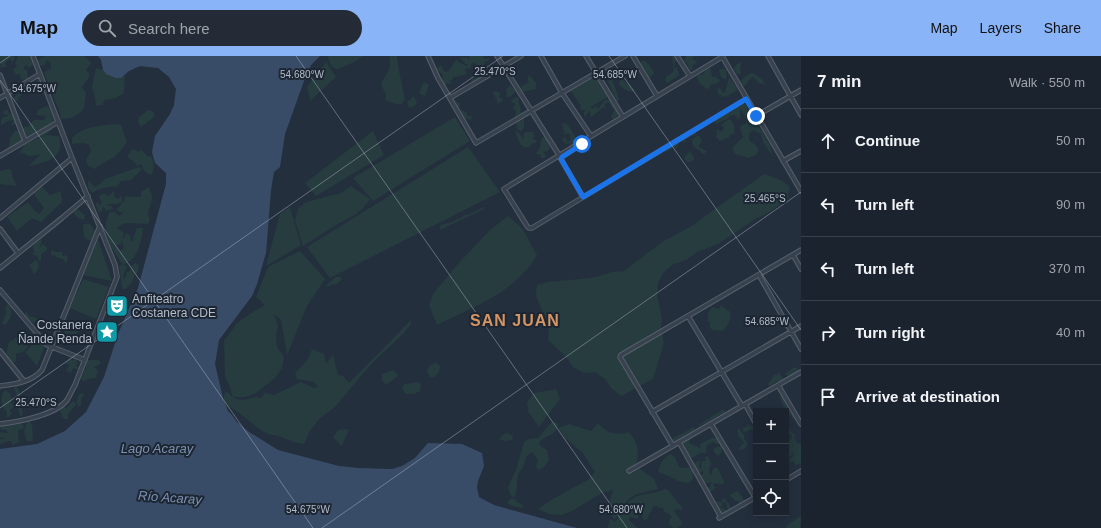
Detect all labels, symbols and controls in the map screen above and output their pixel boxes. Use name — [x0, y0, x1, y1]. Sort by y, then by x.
search box — [82, 10, 362, 46]
text: Map — [20, 17, 58, 38]
icon: search — [96, 17, 118, 39]
text: Search here — [128, 20, 210, 37]
text: Map — [930, 20, 958, 36]
text: Layers — [980, 20, 1022, 36]
text: Share — [1044, 20, 1081, 36]
text: 25.470°S — [474, 66, 516, 77]
text: 54.680°W — [280, 69, 325, 80]
text: 54.685°W — [593, 69, 638, 80]
text: 7 min — [817, 72, 861, 91]
text: Walk · 550 m — [1009, 75, 1085, 90]
text: 54.675°W — [12, 83, 57, 94]
route end — [747, 107, 765, 125]
icon: ahead — [817, 130, 839, 152]
text: Continue — [855, 132, 920, 149]
text: 50 m — [1056, 133, 1085, 148]
route start — [573, 135, 591, 153]
text: 25.465°S — [744, 193, 786, 204]
icon: left — [817, 194, 839, 216]
text: Turn left — [855, 196, 914, 213]
text: 90 m — [1056, 197, 1085, 212]
icon: left — [817, 258, 839, 280]
text: Turn left — [855, 260, 914, 277]
text: 370 m — [1049, 261, 1085, 276]
place label: Anfiteatro Costanera CDE — [132, 292, 216, 320]
theatre icon: Anfiteatro Costanera CDE — [104, 293, 130, 319]
district label: SAN JUAN — [470, 312, 560, 329]
text: 54.685°W — [745, 316, 790, 327]
place label: Costanera Ñande Renda — [18, 318, 92, 346]
place icon: Costanera Ñande Renda — [94, 319, 120, 345]
icon: right — [817, 322, 839, 344]
text: Turn right — [855, 324, 925, 341]
text: 40 m — [1056, 325, 1085, 340]
icon: arrive — [817, 386, 839, 408]
text: Arrive at destination — [855, 388, 1000, 405]
text: 25.470°S — [15, 397, 57, 408]
map controls — [753, 408, 789, 516]
button: + — [753, 408, 789, 444]
water label: Lago Acaray — [121, 441, 195, 456]
button: − — [753, 444, 789, 480]
button: locate — [753, 480, 789, 516]
water label: Río Acaray — [138, 488, 204, 507]
text: 54.675°W — [286, 504, 331, 515]
text: 54.680°W — [599, 504, 644, 515]

